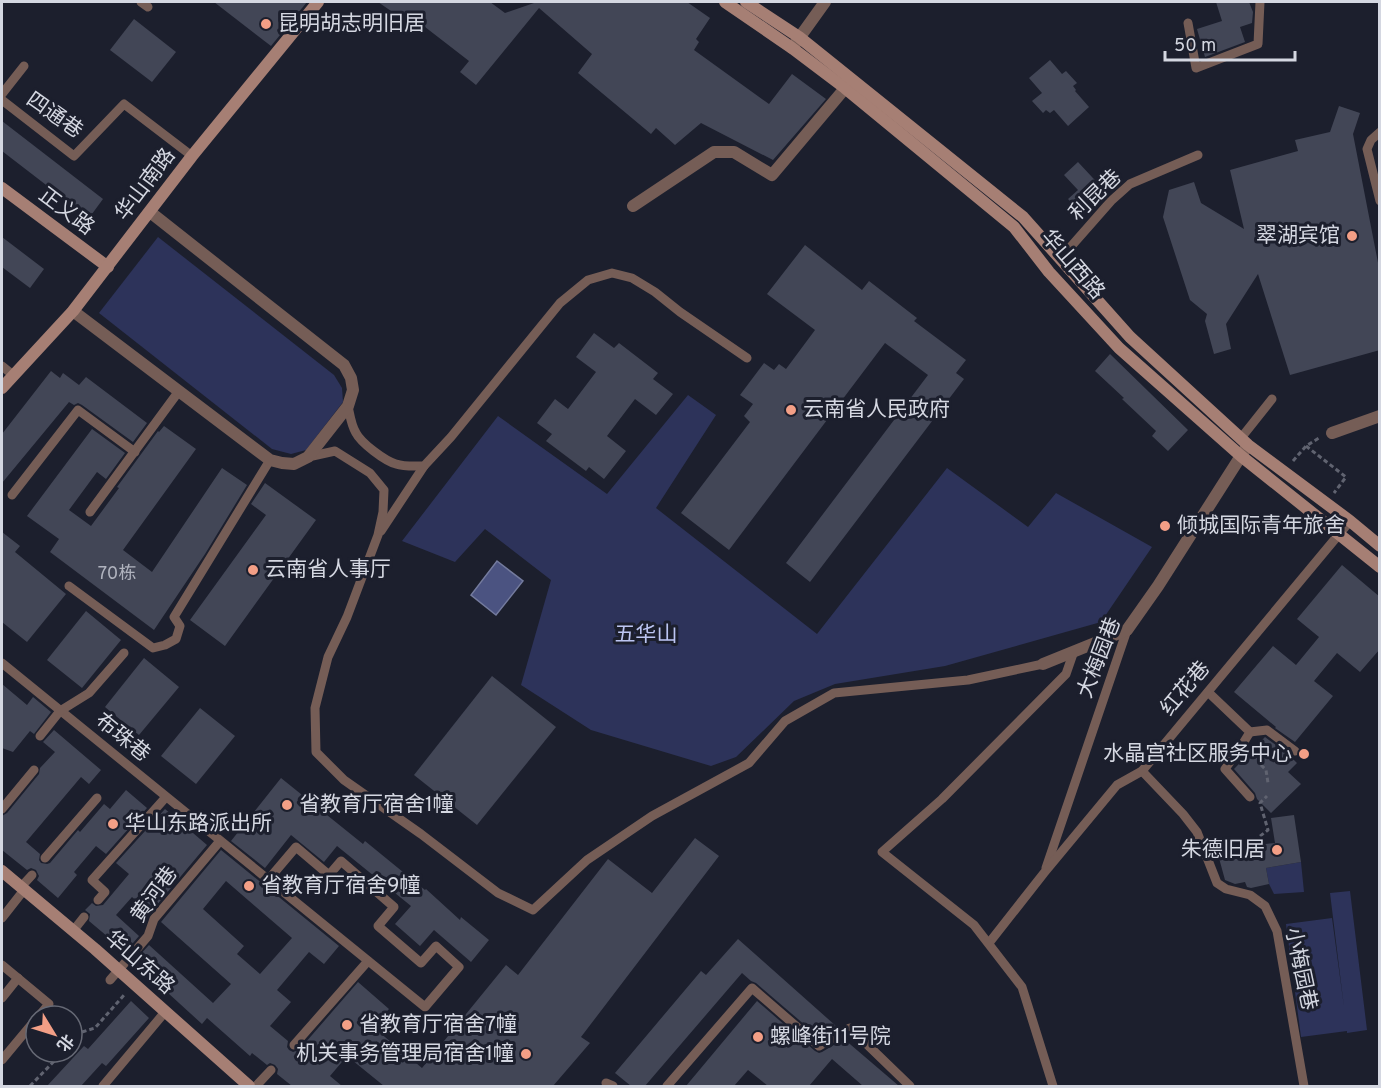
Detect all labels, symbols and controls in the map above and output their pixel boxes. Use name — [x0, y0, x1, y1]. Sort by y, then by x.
place label: 昆明胡志明旧居 — [278, 11, 425, 38]
marker: 昆明胡志明旧居 — [259, 17, 273, 31]
scale bar — [1165, 24, 1296, 62]
text: 50 m — [1174, 35, 1216, 58]
street label: 四通巷 — [20, 87, 88, 145]
street label: 华山南路 — [110, 143, 182, 227]
street label: 利昆巷 — [1064, 164, 1128, 228]
street label: 正义路 — [33, 182, 99, 242]
place label: 翠湖宾馆 — [1256, 223, 1340, 250]
street label: 华山西路 — [1034, 224, 1110, 306]
marker: 翠湖宾馆 — [1345, 229, 1359, 243]
place label: 云南省人民政府 — [803, 397, 950, 424]
marker: 云南省人民政府 — [784, 403, 798, 417]
place label: 倾城国际青年旅舍 — [1177, 513, 1345, 540]
marker: 倾城国际青年旅舍 — [1158, 519, 1172, 533]
place label: 云南省人事厅 — [265, 557, 391, 584]
house number: 70栋 — [98, 563, 136, 586]
marker: 云南省人事厅 — [246, 563, 260, 577]
street label: 大梅园巷 — [1072, 614, 1128, 702]
park label: 五华山 — [615, 622, 678, 649]
street label: 红花巷 — [1155, 656, 1217, 722]
street label: 布珠巷 — [89, 708, 155, 768]
place label: 水晶宫社区服务中心 — [1103, 741, 1292, 768]
marker: 水晶宫社区服务中心 — [1297, 747, 1311, 761]
place label: 省教育厅宿舍1幢 — [299, 792, 454, 819]
marker: 省教育厅宿舍1幢 — [280, 798, 294, 812]
place label: 华山东路派出所 — [125, 811, 272, 838]
marker: 华山东路派出所 — [106, 817, 120, 831]
place label: 朱德旧居 — [1181, 837, 1265, 864]
marker: 朱德旧居 — [1270, 843, 1284, 857]
street label: 黄河巷 — [126, 862, 184, 928]
place label: 省教育厅宿舍9幢 — [261, 873, 421, 900]
marker: 省教育厅宿舍9幢 — [242, 879, 256, 893]
street label: 华山东路 — [98, 925, 180, 1001]
street label: 小梅园巷 — [1278, 925, 1322, 1013]
north arrow — [24, 1004, 84, 1064]
place label: 省教育厅宿舍7幢 — [359, 1012, 517, 1039]
marker: 省教育厅宿舍7幢 — [340, 1018, 354, 1032]
place label: 螺峰街11号院 — [770, 1024, 891, 1051]
text: 北 — [51, 1030, 77, 1054]
marker: 螺峰街11号院 — [751, 1030, 765, 1044]
place label: 机关事务管理局宿舍1幢 — [296, 1041, 514, 1068]
marker: 机关事务管理局宿舍1幢 — [519, 1047, 533, 1061]

